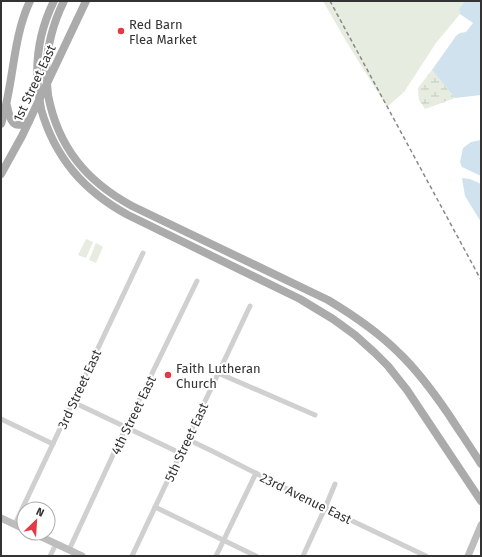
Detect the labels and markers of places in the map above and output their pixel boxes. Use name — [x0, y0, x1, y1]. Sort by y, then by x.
place label: Red Barn Flea Market — [129, 17, 197, 47]
marker: Red Barn Flea Market — [116, 26, 126, 36]
place label: Faith Lutheran Church — [176, 361, 261, 391]
marker: Faith Lutheran Church — [163, 370, 173, 380]

